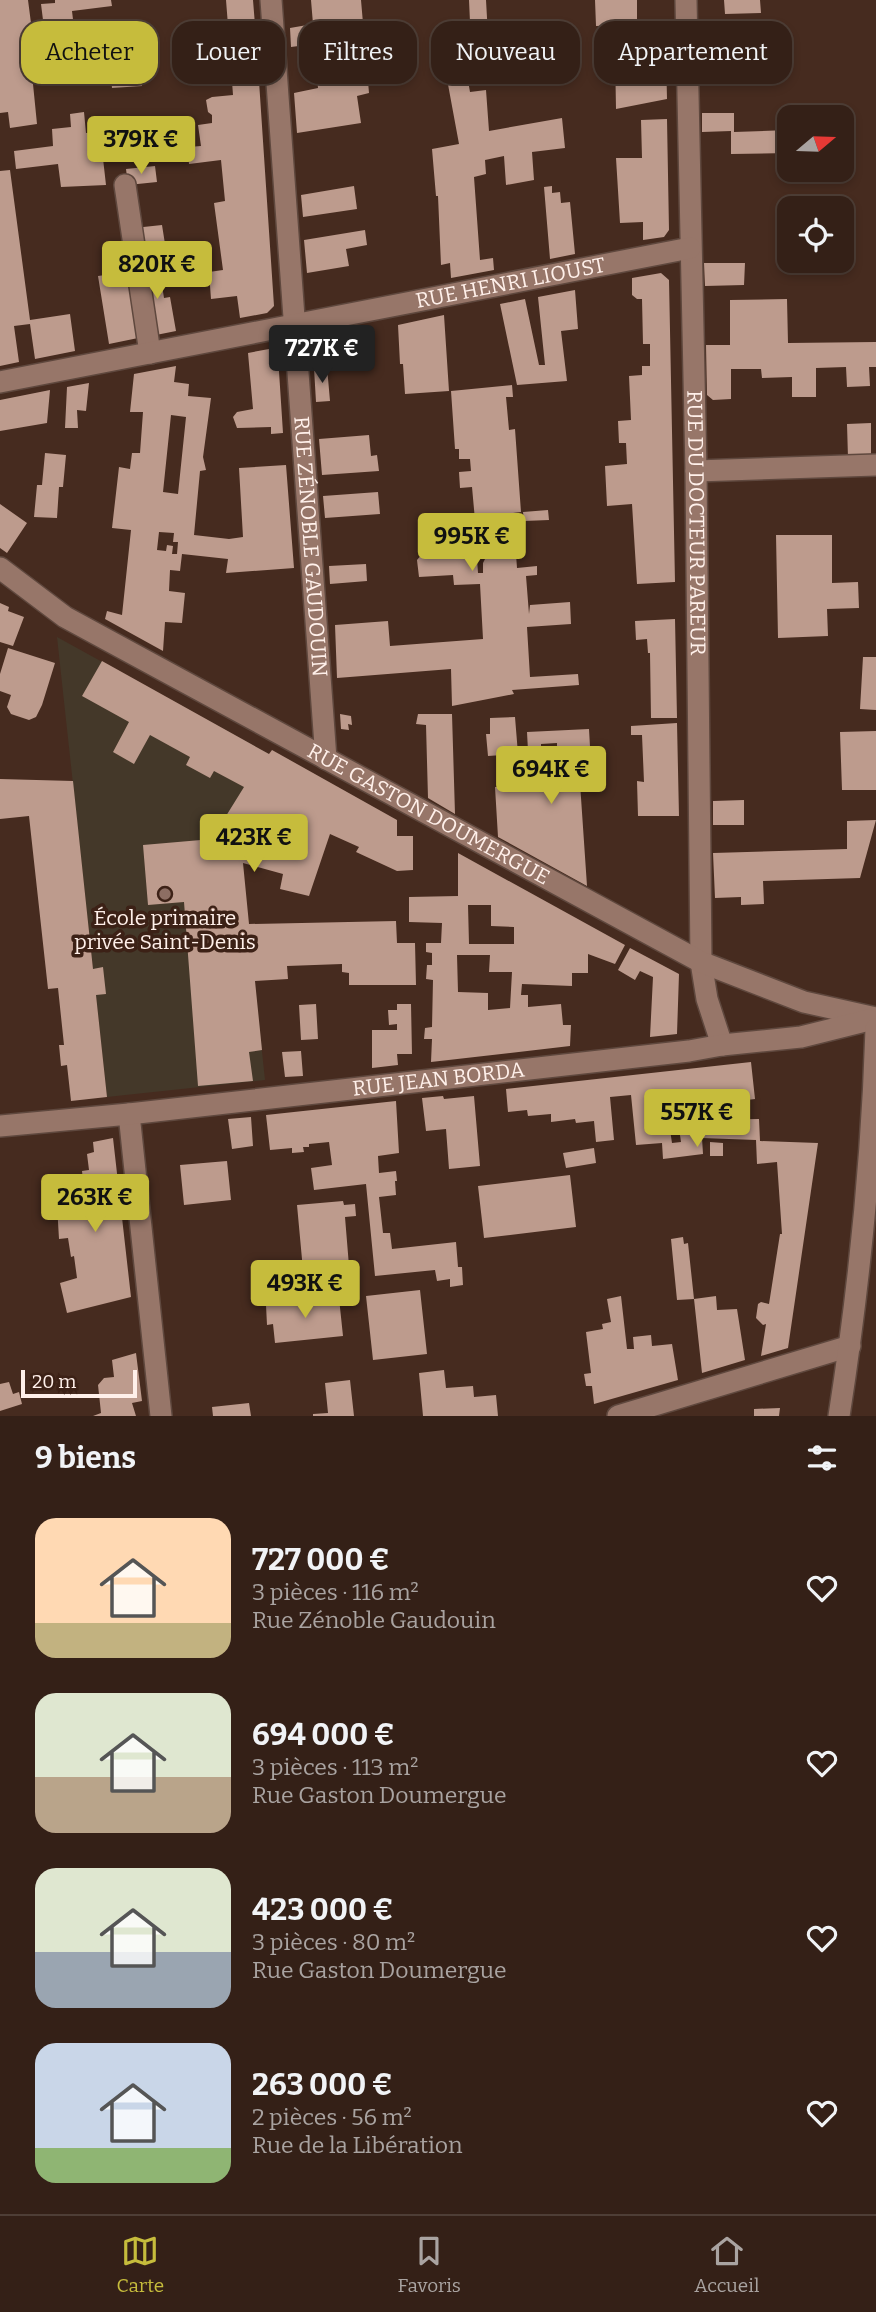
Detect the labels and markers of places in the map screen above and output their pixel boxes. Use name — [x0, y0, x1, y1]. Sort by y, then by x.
pin: 379K € — [84, 116, 198, 176]
pin: 820K € — [100, 242, 214, 301]
pin: 727K € — [265, 326, 379, 385]
pin: 995K € — [415, 514, 529, 573]
pin: 694K € — [494, 746, 608, 806]
pin: 423K € — [197, 814, 311, 874]
marker: École primaire privée Saint-Denis — [157, 886, 173, 902]
place label: École primaire privée Saint-Denis — [74, 905, 256, 955]
pin: 557K € — [640, 1090, 754, 1149]
pin: 263K € — [38, 1174, 152, 1234]
pin: 493K € — [248, 1260, 362, 1320]

